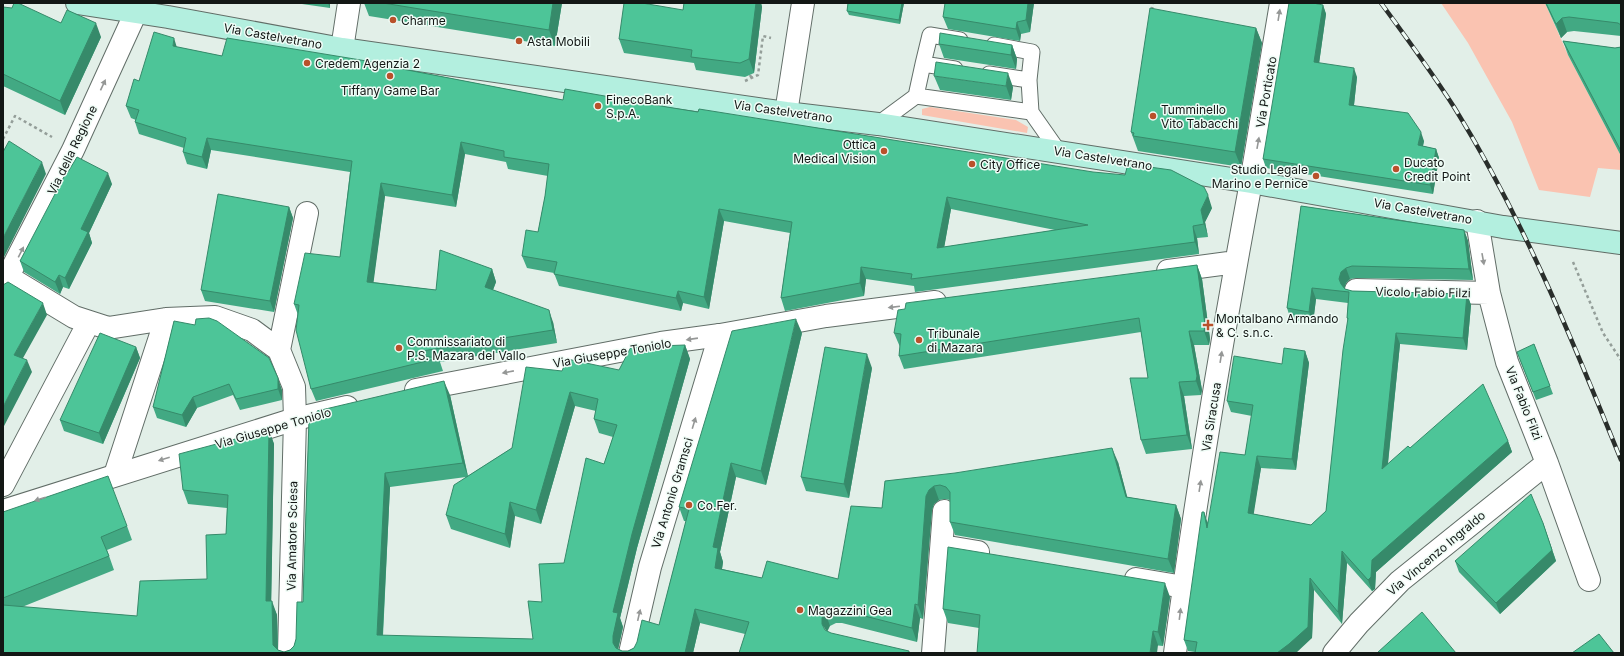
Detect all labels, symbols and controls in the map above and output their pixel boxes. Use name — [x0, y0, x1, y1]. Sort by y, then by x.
one-way arrow — [1276, 9, 1282, 21]
place label: Charme — [401, 13, 446, 28]
marker: Charme — [388, 15, 398, 25]
street label: Via Castelvetrano — [223, 20, 323, 52]
place label: Asta Mobili — [527, 34, 590, 49]
marker: Asta Mobili — [514, 36, 524, 46]
street label: Via Porticato — [1252, 55, 1280, 129]
place label: Credem Agenzia 2 — [315, 56, 420, 71]
marker: Credem Agenzia 2 — [302, 58, 312, 68]
marker: Tiffany Game Bar — [385, 71, 395, 81]
one-way arrow — [100, 79, 106, 90]
place label: Tiffany Game Bar — [341, 83, 440, 98]
place label: FinecoBank S.p.A. — [606, 92, 673, 121]
street label: Via Castelvetrano — [732, 97, 834, 125]
marker: FinecoBank S.p.A. — [593, 101, 603, 111]
place label: Tumminello Vito Tabacchi — [1161, 102, 1238, 131]
street label: Via della Regione — [44, 103, 100, 197]
marker: Tumminello Vito Tabacchi — [1148, 111, 1158, 121]
place label: Ottica Medical Vision — [793, 137, 876, 166]
one-way arrow — [1255, 137, 1261, 149]
street label: Via Castelvetrano — [1052, 143, 1154, 173]
marker: Ottica Medical Vision — [879, 146, 889, 156]
place label: Ducato Credit Point — [1404, 155, 1470, 184]
place label: City Office — [980, 157, 1040, 172]
marker: City Office — [967, 159, 977, 169]
place label: Studio Legale Marino e Pernice — [1212, 162, 1308, 191]
marker: Ducato Credit Point — [1391, 164, 1401, 174]
marker: Studio Legale Marino e Pernice — [1311, 171, 1321, 181]
street label: Via Castelvetrano — [1373, 195, 1473, 227]
one-way arrow — [18, 246, 24, 257]
one-way arrow — [1480, 253, 1486, 265]
street label: Vicolo Fabio Filzi — [1375, 284, 1471, 300]
one-way arrow — [888, 304, 900, 310]
place label: Montalbano Armando & C. s.n.c. — [1216, 311, 1338, 340]
marker: Montalbano Armando & C. s.n.c. — [1203, 320, 1213, 330]
place label: Tribunale di Mazara — [927, 326, 983, 355]
place label: Commissariato di P.S. Mazara del Vallo — [407, 334, 526, 363]
street label: Via Giuseppe Toniolo — [552, 335, 672, 371]
marker: Tribunale di Mazara — [914, 335, 924, 345]
one-way arrow — [685, 336, 698, 342]
marker: Commissariato di P.S. Mazara del Vallo — [394, 343, 404, 353]
one-way arrow — [1218, 351, 1224, 364]
street label: Via Fabio Filzi — [1502, 364, 1546, 442]
one-way arrow — [502, 369, 515, 375]
street label: Via Siracusa — [1198, 381, 1224, 453]
street label: Via Giuseppe Toniolo — [213, 404, 333, 452]
one-way arrow — [691, 416, 697, 428]
street label: Via Antonio Gramsci — [648, 436, 696, 550]
one-way arrow — [158, 457, 170, 463]
one-way arrow — [1197, 480, 1203, 492]
street label: Via Amatore Sciesa — [284, 481, 300, 591]
one-way arrow — [34, 496, 46, 502]
place label: Co.Fer. — [697, 498, 737, 513]
marker: Co.Fer. — [684, 500, 694, 510]
street label: Via Vincenzo Ingraldo — [1384, 507, 1488, 599]
place label: Magazzini Gea — [808, 603, 892, 618]
marker: Magazzini Gea — [795, 605, 805, 615]
one-way arrow — [1177, 608, 1183, 620]
one-way arrow — [637, 609, 643, 621]

